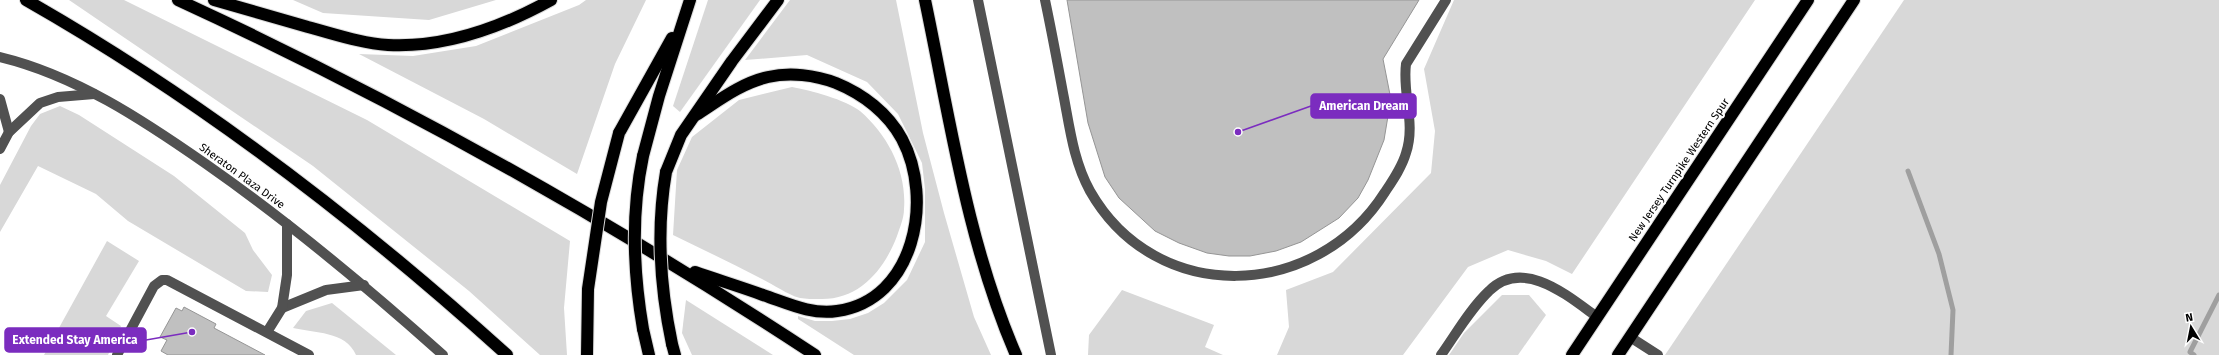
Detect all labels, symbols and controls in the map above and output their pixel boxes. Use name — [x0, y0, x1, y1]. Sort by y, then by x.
callout: American Dream — [1311, 94, 1416, 118]
street label: New Jersey Turnpike Western Spur — [1626, 95, 1732, 244]
text: American Dream — [1318, 99, 1409, 113]
street label: Sheraton Plaza Drive — [197, 141, 287, 211]
north arrow — [2171, 307, 2211, 347]
text: N — [2185, 311, 2194, 325]
callout: Extended Stay America — [5, 328, 146, 352]
text: Extended Stay America — [12, 333, 138, 347]

